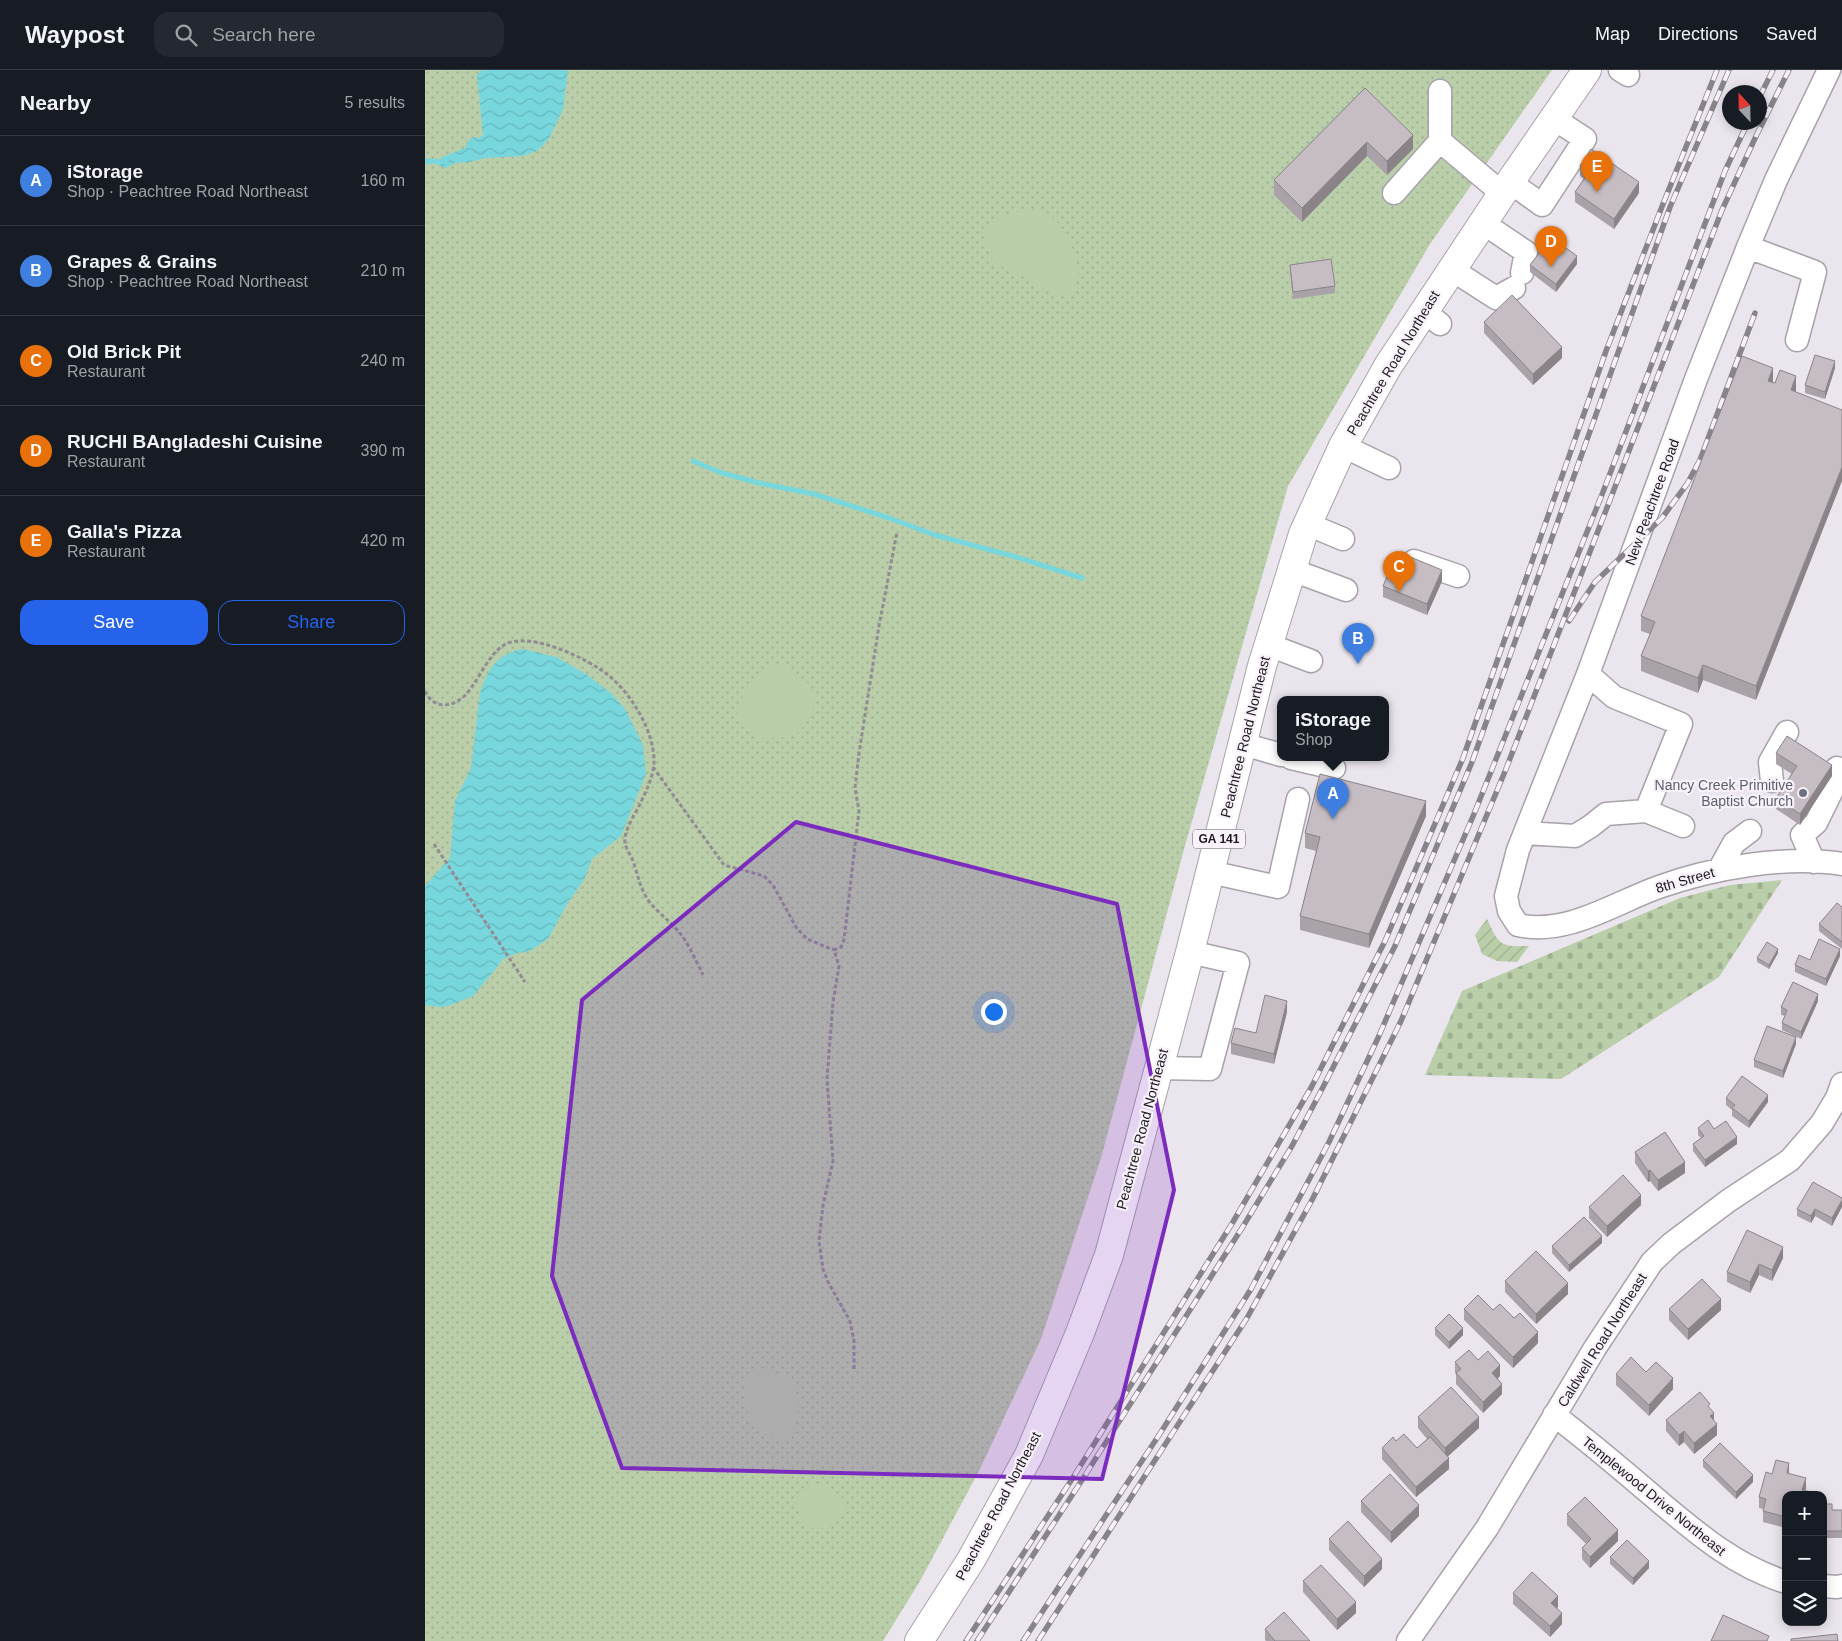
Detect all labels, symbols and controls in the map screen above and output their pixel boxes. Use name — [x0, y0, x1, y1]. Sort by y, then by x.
search box — [154, 12, 504, 57]
text: Waypost — [25, 21, 124, 48]
icon: search — [172, 21, 200, 49]
text: Search here — [212, 24, 316, 45]
text: Map — [1595, 24, 1630, 44]
text: Directions — [1658, 24, 1738, 44]
text: Saved — [1766, 24, 1817, 44]
north arrow — [1722, 85, 1767, 130]
text: Nearby — [20, 91, 91, 114]
text: 5 results — [345, 94, 405, 111]
pin: E — [1581, 151, 1613, 192]
text: iStorage — [67, 161, 143, 182]
text: A — [30, 172, 42, 189]
text: 160 m — [361, 172, 405, 189]
text: Shop · Peachtree Road Northeast — [67, 183, 308, 200]
pin: D — [1535, 226, 1567, 267]
text: Grapes & Grains — [67, 251, 217, 272]
text: B — [30, 262, 42, 279]
text: 210 m — [361, 262, 405, 279]
text: Shop · Peachtree Road Northeast — [67, 273, 308, 290]
street label: Peachtree Road Northeast — [1343, 288, 1443, 438]
text: Old Brick Pit — [67, 341, 181, 362]
text: C — [30, 352, 42, 369]
text: 240 m — [361, 352, 405, 369]
text: Restaurant — [67, 363, 145, 380]
text: RUCHI BAngladeshi Cuisine — [67, 431, 322, 452]
street label: New Peachtree Road — [1622, 437, 1682, 567]
text: D — [30, 442, 42, 459]
text: 390 m — [361, 442, 405, 459]
text: Restaurant — [67, 453, 145, 470]
text: Galla's Pizza — [67, 521, 181, 542]
text: E — [31, 532, 41, 549]
text: 420 m — [361, 532, 405, 549]
text: Restaurant — [67, 543, 145, 560]
pin: C — [1383, 551, 1415, 592]
button: Save — [20, 600, 208, 645]
button: Share — [218, 600, 405, 645]
pin: B — [1342, 623, 1374, 664]
street label: Peachtree Road Northeast — [1217, 655, 1273, 819]
popup — [1277, 696, 1389, 761]
text: iStorage — [1295, 709, 1371, 730]
text: Shop — [1295, 731, 1332, 748]
place label: Nancy Creek Primitive Baptist Church — [1655, 777, 1793, 809]
pin: A — [1317, 778, 1349, 819]
marker: Nancy Creek Primitive Baptist Church — [1797, 787, 1809, 799]
road number: GA 141 — [1193, 830, 1245, 849]
street label: 8th Street — [1654, 864, 1716, 896]
your location — [981, 999, 1007, 1025]
street label: Peachtree Road Northeast — [1113, 1047, 1171, 1211]
street label: Caldwell Road Northeast — [1554, 1270, 1650, 1410]
street label: Peachtree Road Northeast — [952, 1429, 1044, 1583]
street label: Templewood Drive Northeast — [1579, 1433, 1729, 1559]
map controls — [1782, 1491, 1827, 1626]
button: + — [1782, 1491, 1827, 1536]
button: − — [1782, 1536, 1827, 1581]
button: layers — [1782, 1581, 1827, 1626]

